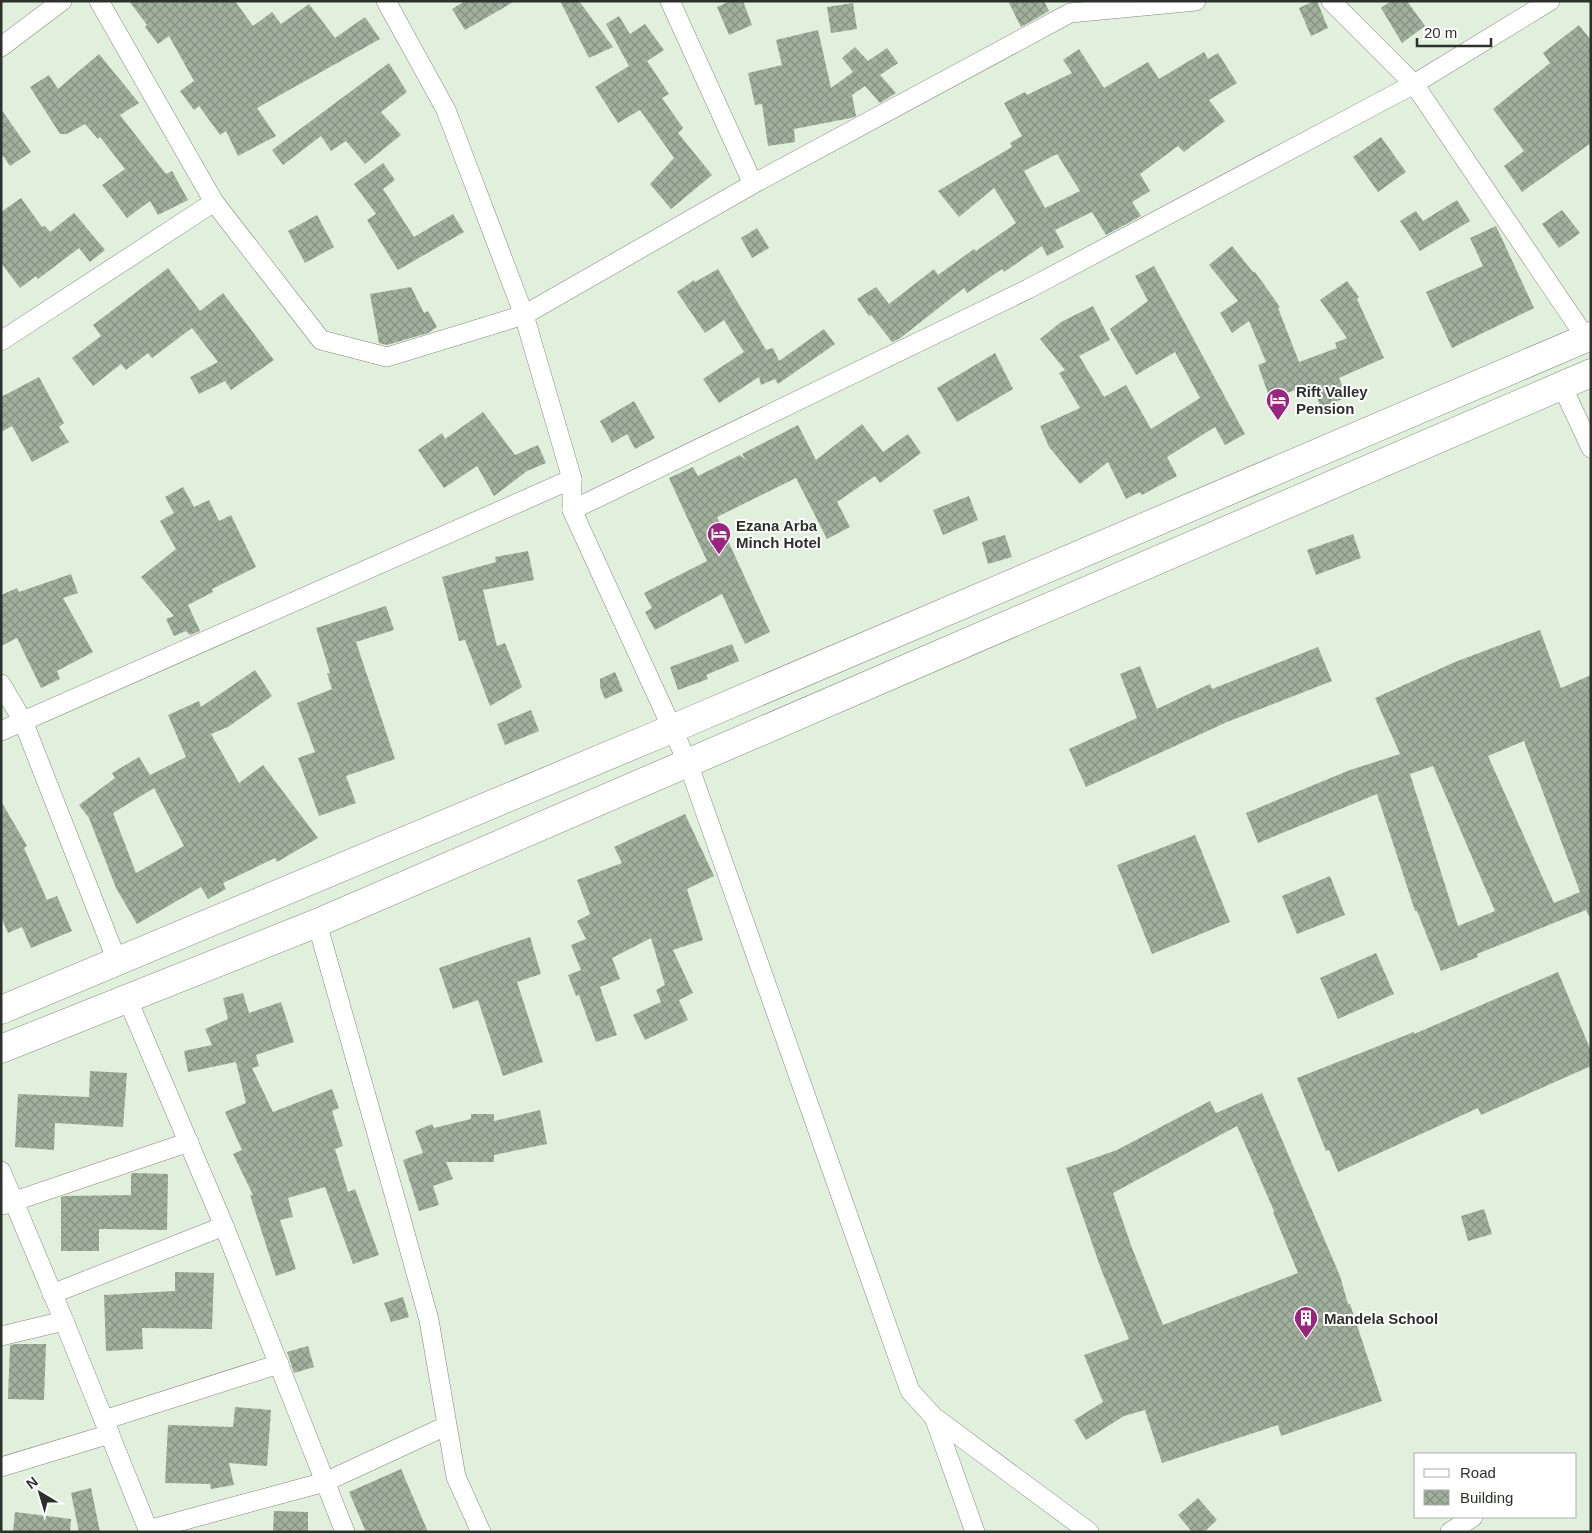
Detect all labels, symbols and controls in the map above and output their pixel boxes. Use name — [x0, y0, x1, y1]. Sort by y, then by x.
scale bar — [1417, 15, 1491, 47]
text: 20 m — [1424, 24, 1457, 41]
place label: Rift Valley Pension — [1296, 383, 1368, 417]
hotel icon: Rift Valley Pension — [1265, 387, 1291, 421]
place label: Ezana Arba Minch Hotel — [736, 517, 821, 551]
hotel icon: Ezana Arba Minch Hotel — [706, 521, 732, 555]
building icon: Mandela School — [1293, 1305, 1319, 1339]
place label: Mandela School — [1324, 1310, 1438, 1327]
legend — [1414, 1453, 1577, 1518]
text: Road — [1460, 1464, 1496, 1481]
north arrow — [15, 1468, 65, 1518]
text: N — [23, 1473, 41, 1492]
text: Building — [1460, 1489, 1513, 1506]

